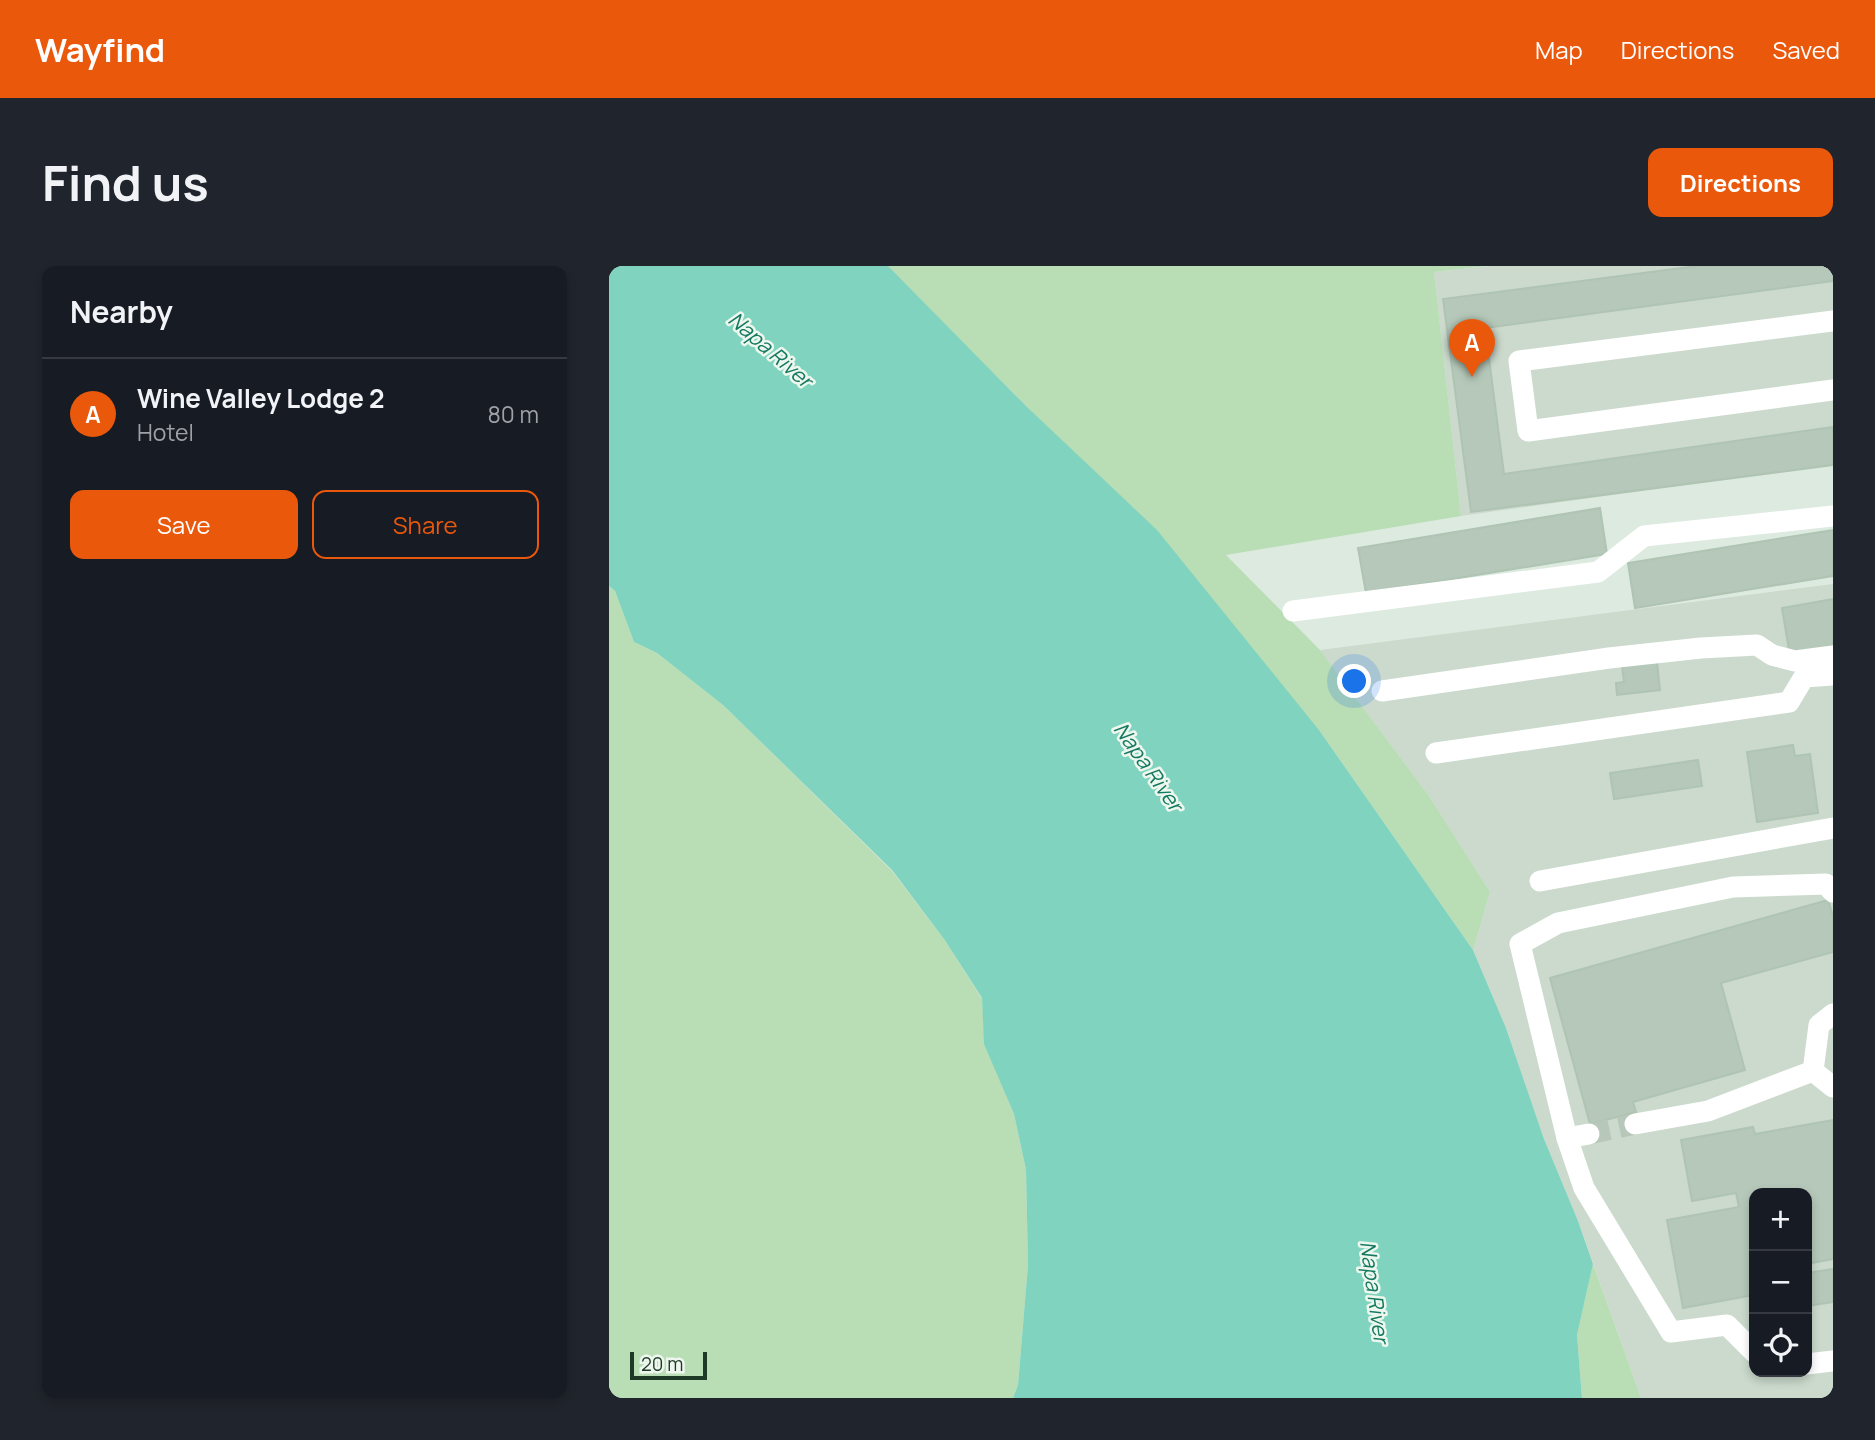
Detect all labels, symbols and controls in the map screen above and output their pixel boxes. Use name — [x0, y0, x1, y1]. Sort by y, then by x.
text: Wayfind — [35, 27, 165, 72]
text: Map — [1535, 33, 1583, 66]
text: Directions — [1621, 33, 1734, 66]
text: Saved — [1772, 33, 1840, 66]
button: Directions — [1648, 148, 1833, 217]
text: Find us — [42, 149, 209, 216]
text: Nearby — [70, 291, 173, 332]
water label: Napa River — [723, 305, 820, 395]
pin: A — [1449, 319, 1495, 377]
text: Wine Valley Lodge 2 — [137, 380, 385, 416]
text: A — [85, 398, 101, 430]
text: 80 m — [488, 398, 539, 430]
text: Hotel — [137, 416, 194, 448]
button: Save — [70, 490, 298, 559]
button: Share — [312, 490, 539, 559]
your location — [1337, 664, 1371, 698]
water label: Napa River — [1108, 716, 1191, 818]
map controls — [1749, 1188, 1812, 1377]
button: + — [1749, 1188, 1812, 1251]
water label: Napa River — [1354, 1239, 1396, 1347]
button: − — [1749, 1251, 1812, 1314]
button: locate — [1749, 1314, 1812, 1377]
scale bar — [630, 1349, 707, 1381]
text: 20 m — [641, 1351, 683, 1377]

